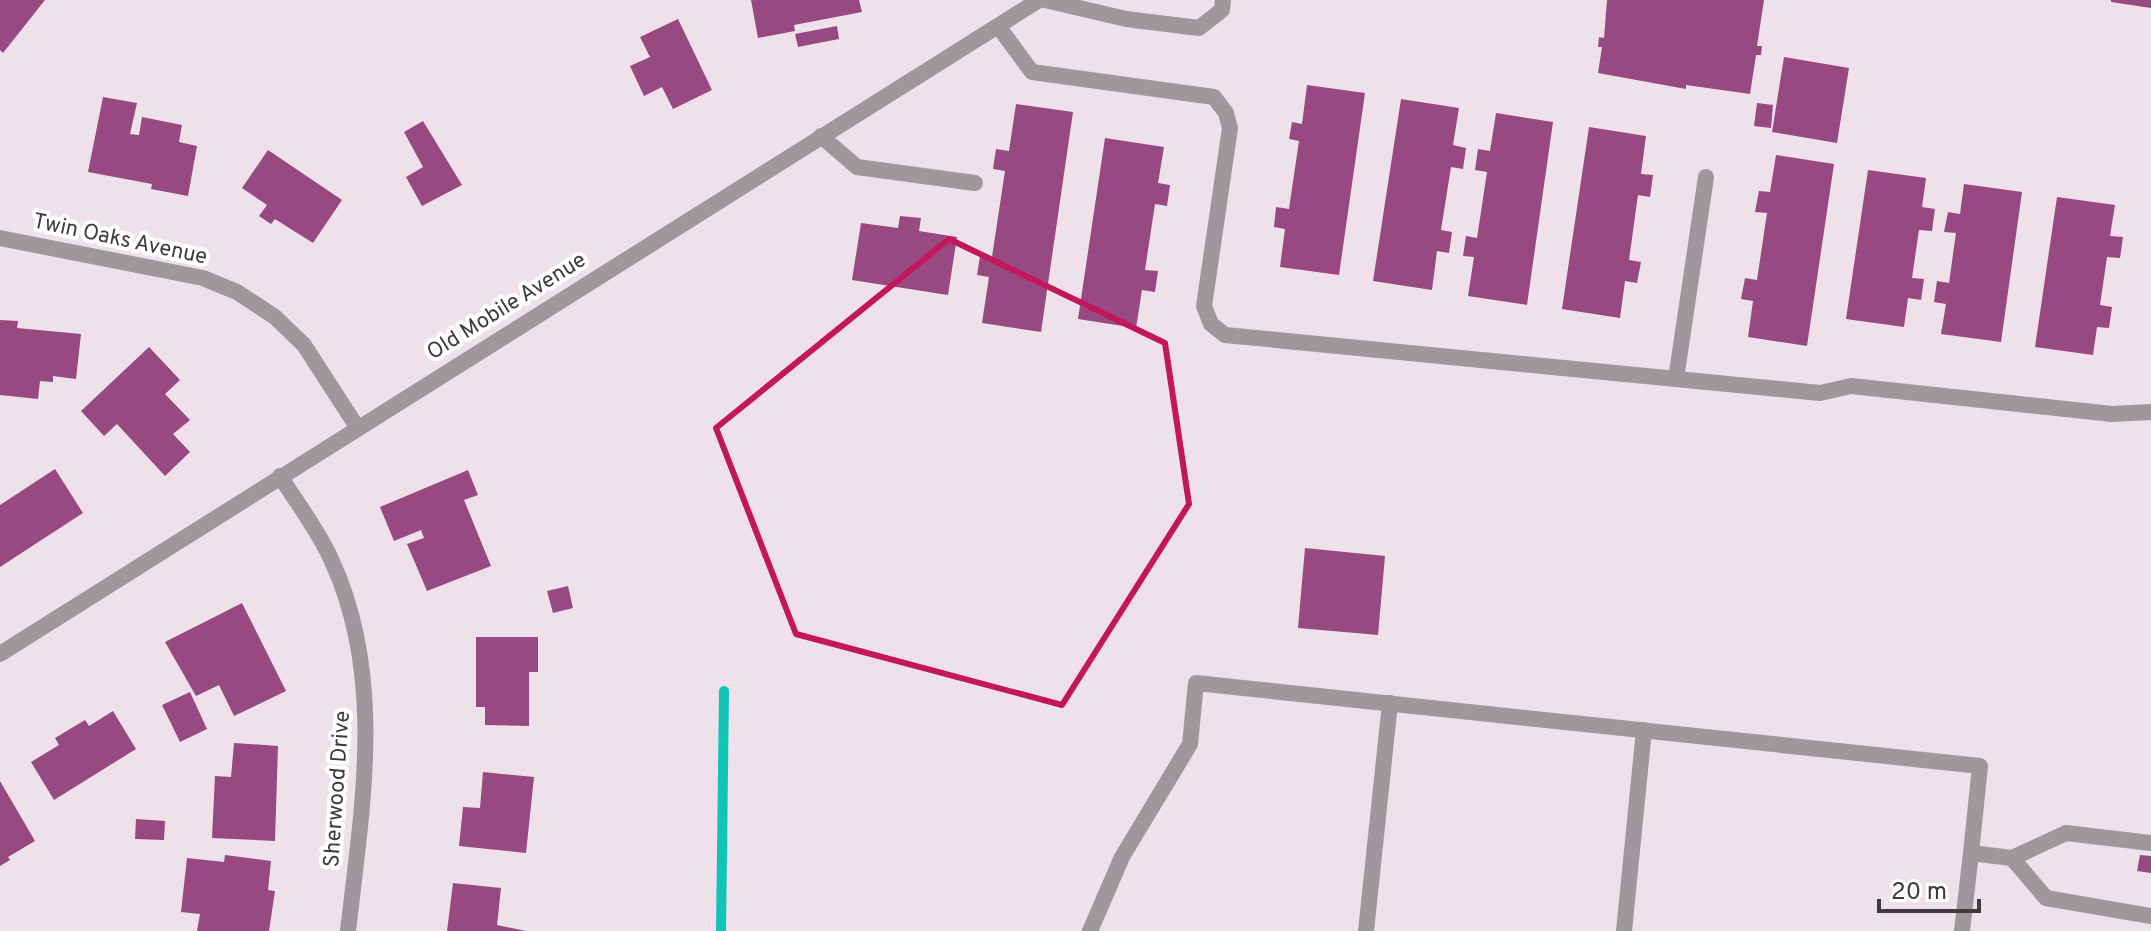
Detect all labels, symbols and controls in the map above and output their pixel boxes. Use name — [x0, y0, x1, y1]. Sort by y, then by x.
street label: Twin Oaks Avenue — [30, 208, 210, 272]
street label: Old Mobile Avenue — [422, 247, 592, 367]
street label: Sherwood Drive — [319, 710, 357, 868]
scale bar — [1879, 863, 1979, 913]
text: 20 m — [1891, 878, 1947, 908]

